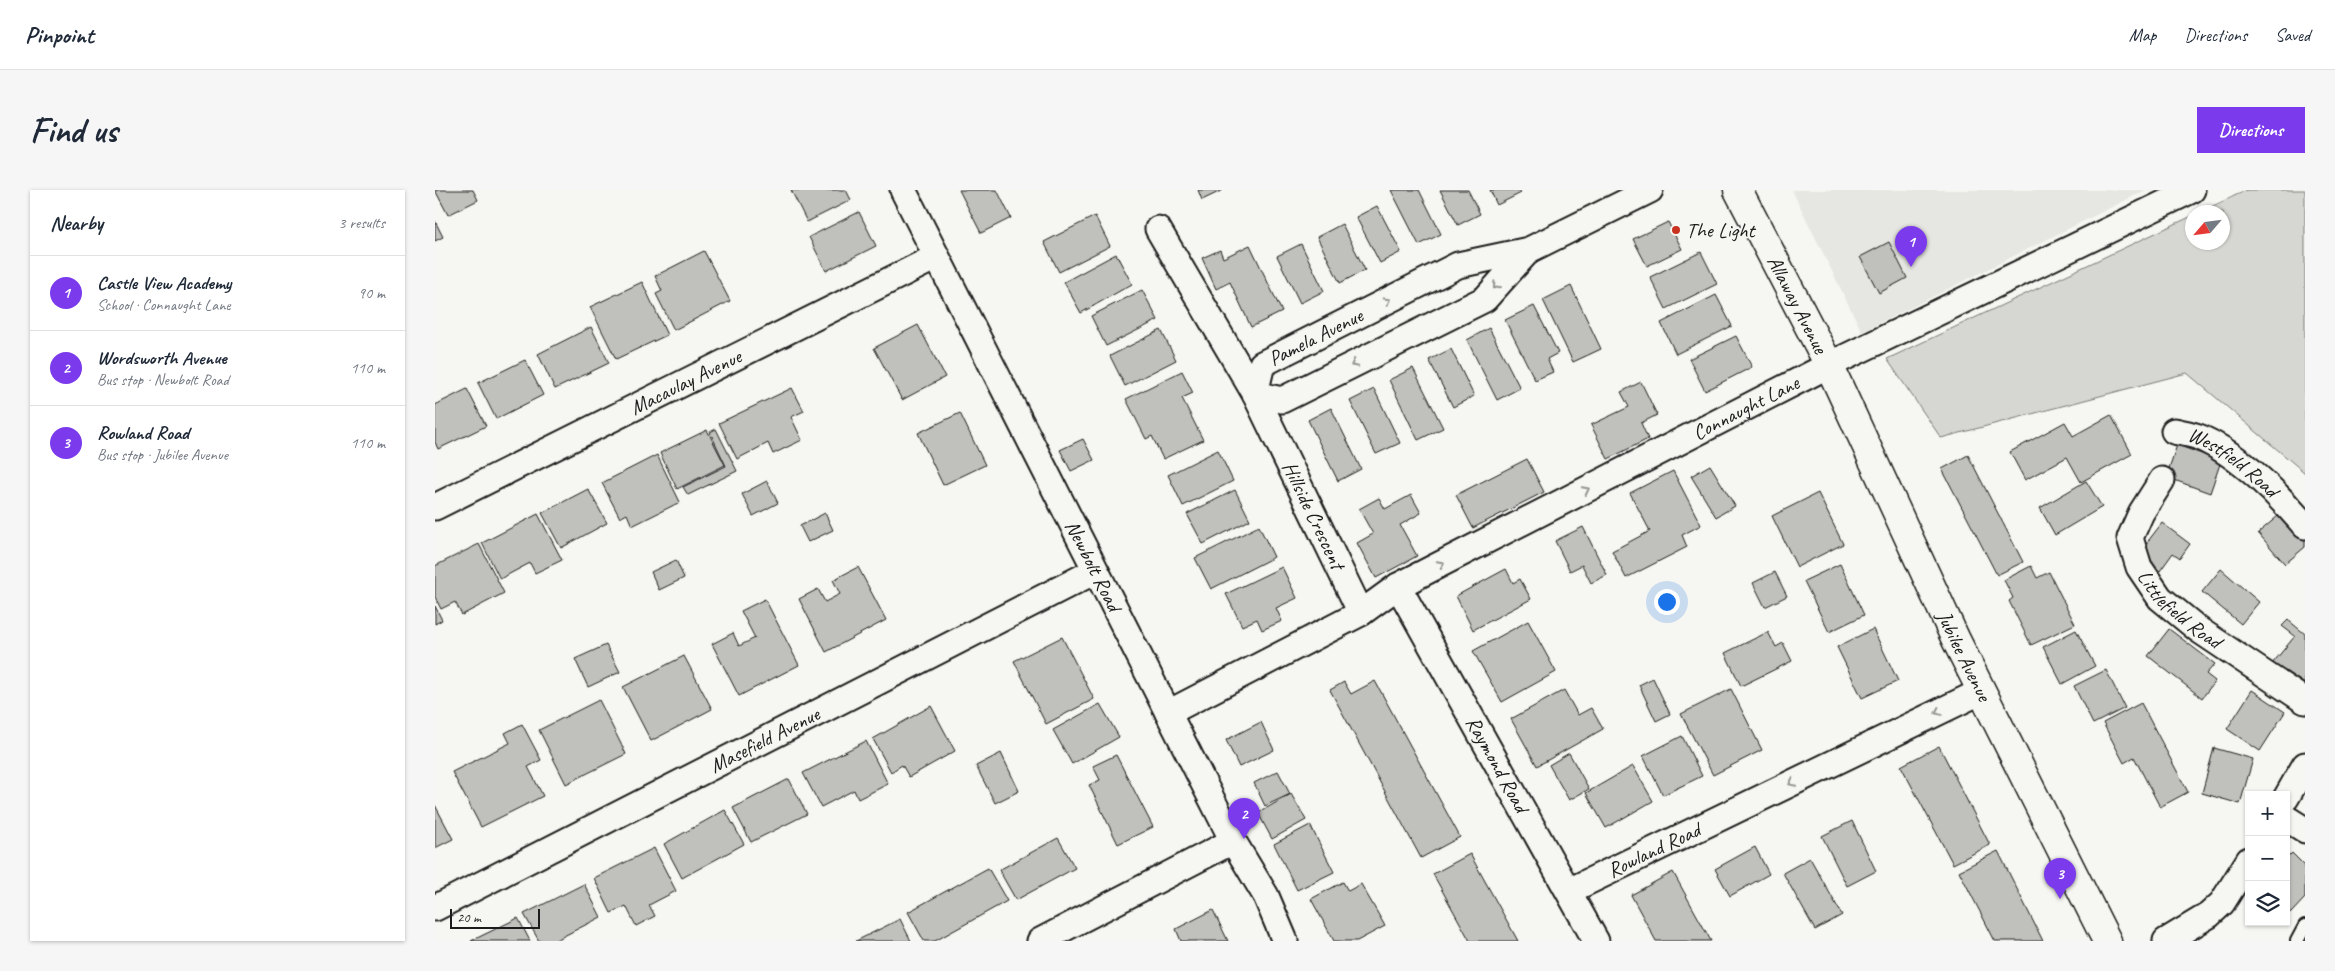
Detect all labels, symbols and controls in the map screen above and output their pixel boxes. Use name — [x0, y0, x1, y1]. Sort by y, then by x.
text: Pinpoint — [25, 20, 94, 50]
text: Map — [2129, 24, 2156, 46]
text: Directions — [2184, 24, 2247, 46]
text: Saved — [2275, 24, 2310, 46]
button: Directions — [2197, 107, 2305, 153]
text: Find us — [30, 108, 117, 153]
north arrow — [2185, 205, 2230, 250]
text: Nearby — [50, 210, 103, 236]
text: 3 results — [338, 213, 385, 233]
place label: The Light — [1686, 217, 1757, 243]
marker: The Light — [1670, 224, 1682, 236]
pin: 1 — [1895, 226, 1927, 267]
street label: Allaway Avenue — [1761, 251, 1834, 359]
text: Castle View Academy — [97, 271, 231, 295]
one-way arrow — [1493, 281, 1502, 290]
text: 1 — [62, 283, 70, 303]
text: 90 m — [358, 283, 385, 303]
text: School · Connaught Lane — [97, 295, 231, 315]
one-way arrow — [1382, 297, 1391, 307]
street label: Pamela Avenue — [1264, 302, 1368, 372]
street label: Macaulay Avenue — [625, 342, 748, 421]
text: Wordsworth Avenue — [97, 346, 227, 370]
text: 2 — [62, 358, 70, 378]
text: 110 m — [351, 358, 385, 378]
one-way arrow — [1351, 358, 1360, 368]
street label: Connaught Lane — [1688, 369, 1804, 446]
text: Bus stop · Newbolt Road — [97, 370, 229, 390]
text: Rowland Road — [97, 421, 189, 445]
street label: Westfield Road — [2185, 421, 2287, 505]
text: 3 — [62, 433, 70, 453]
text: 110 m — [351, 433, 385, 453]
text: Bus stop · Jubilee Avenue — [97, 445, 228, 465]
street label: Hillside Crescent — [1277, 457, 1352, 576]
one-way arrow — [1581, 486, 1590, 496]
street label: Newbolt Road — [1059, 516, 1129, 619]
one-way arrow — [1436, 560, 1445, 570]
street label: Littlefield Road — [2132, 565, 2229, 656]
your location — [1654, 589, 1680, 615]
street label: Jubilee Avenue — [1931, 606, 1998, 707]
street label: Masefield Avenue — [705, 700, 825, 779]
one-way arrow — [1934, 706, 1943, 717]
street label: Raymond Road — [1460, 712, 1536, 820]
one-way arrow — [1788, 777, 1797, 787]
map controls — [2245, 791, 2290, 926]
button: + — [2245, 791, 2290, 836]
pin: 2 — [1228, 798, 1260, 839]
street label: Rowland Road — [1603, 815, 1708, 883]
button: − — [2245, 836, 2290, 881]
pin: 3 — [2044, 858, 2076, 899]
button: layers — [2245, 881, 2290, 926]
scale bar — [450, 906, 540, 929]
text: 20 m — [457, 909, 481, 926]

